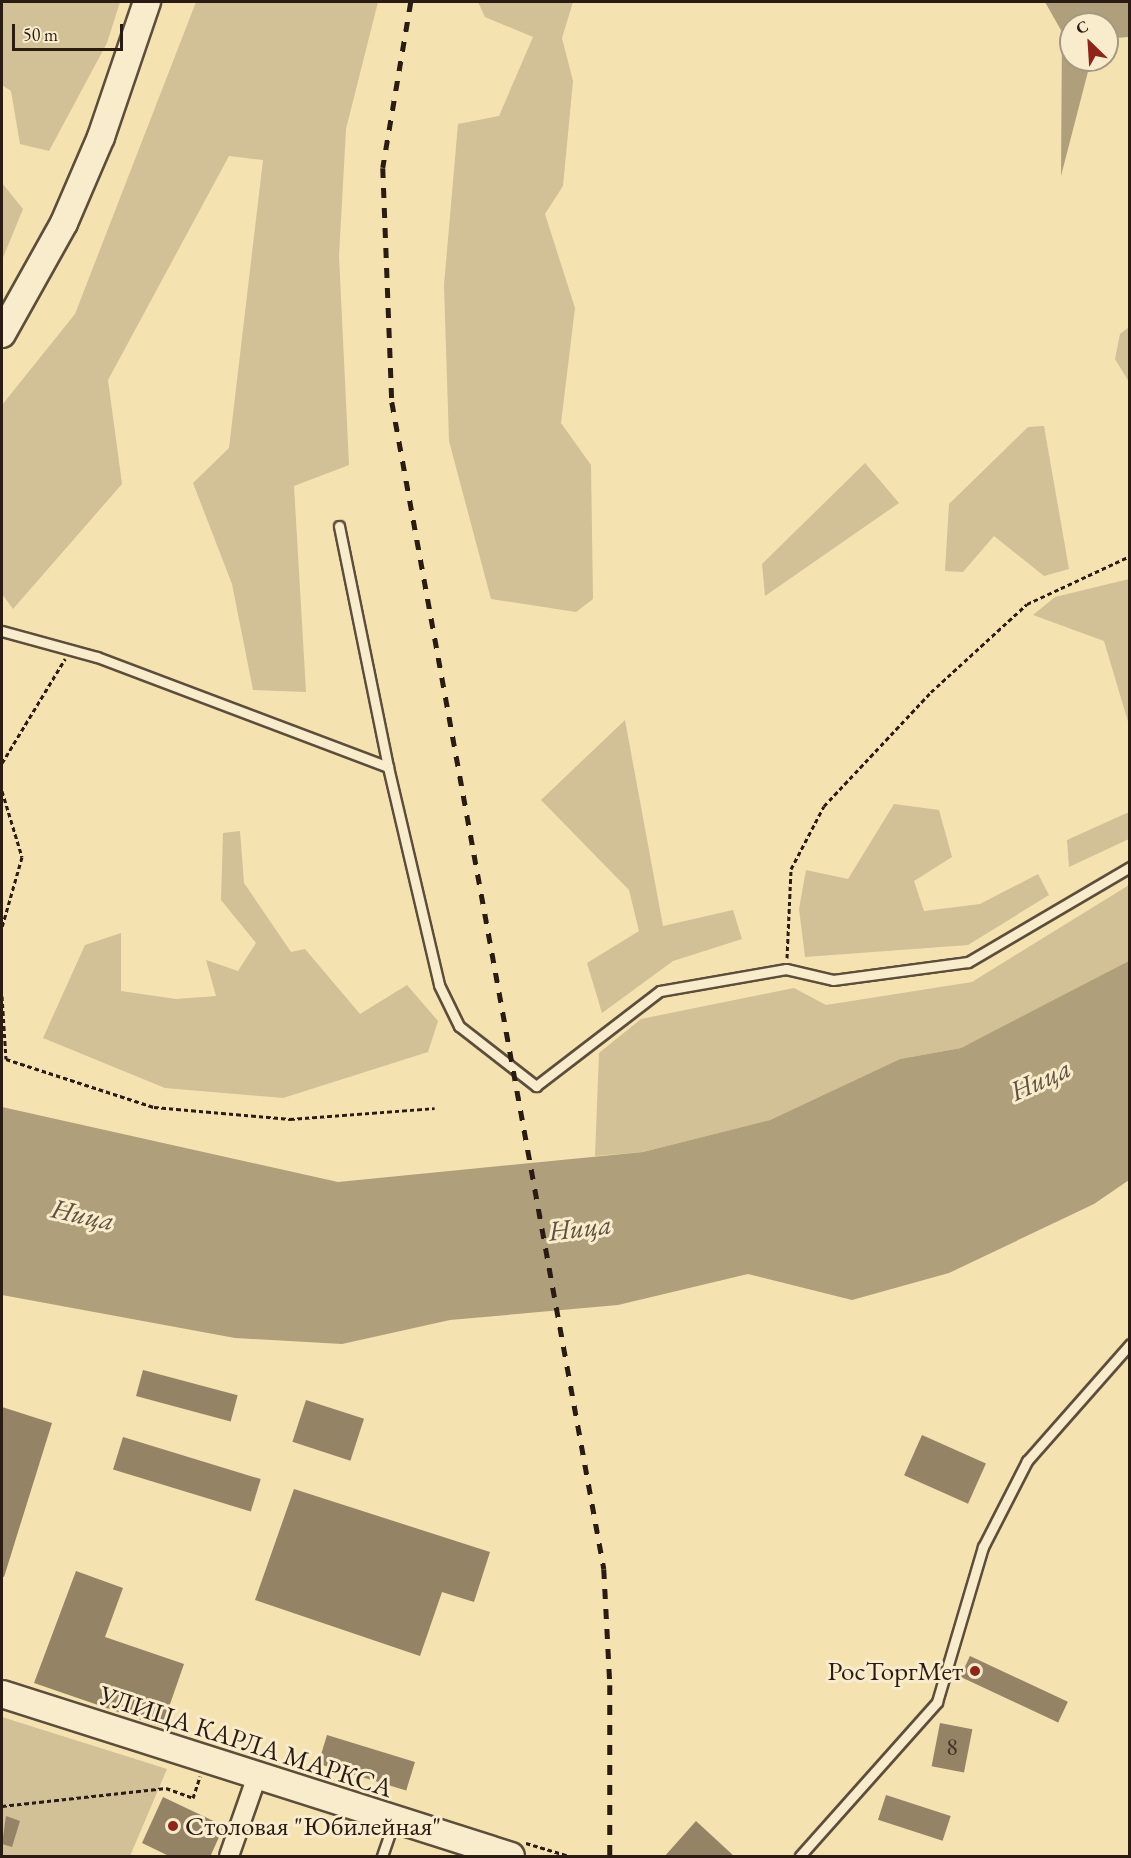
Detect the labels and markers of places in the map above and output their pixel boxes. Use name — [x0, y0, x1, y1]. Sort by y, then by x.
place label: РосТоргМет — [828, 1655, 963, 1687]
marker: РосТоргМет — [968, 1664, 982, 1678]
place label: Столовая "Юбилейная" — [185, 1810, 441, 1842]
marker: Столовая "Юбилейная" — [166, 1819, 180, 1833]

